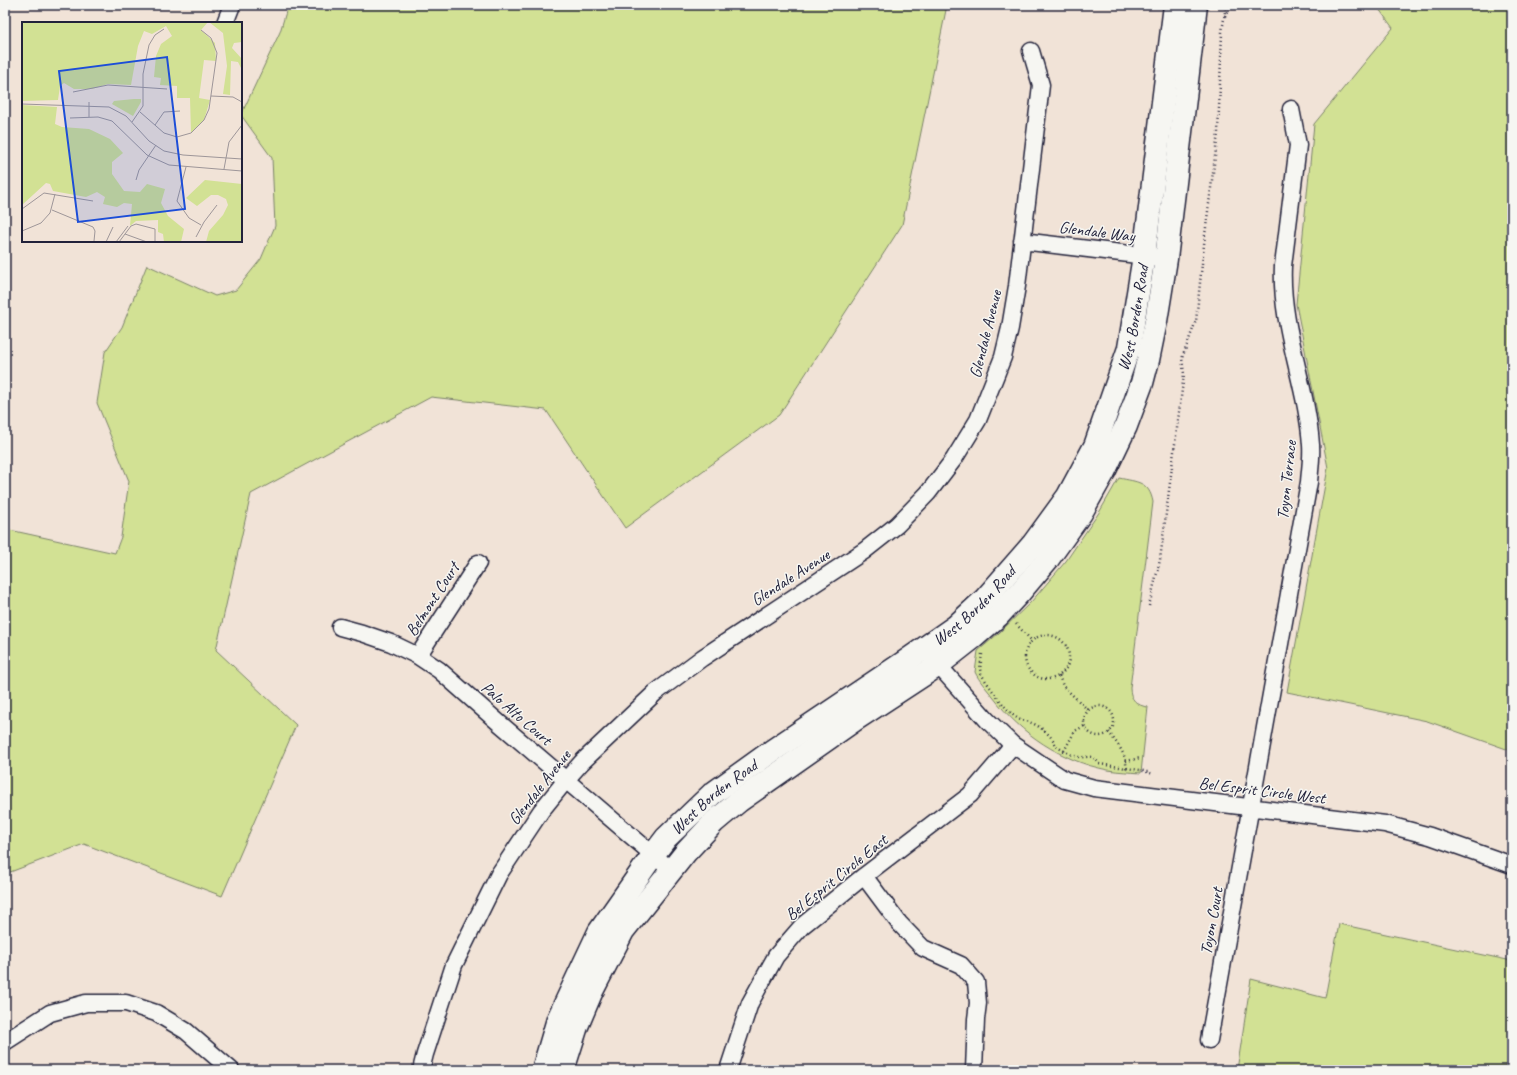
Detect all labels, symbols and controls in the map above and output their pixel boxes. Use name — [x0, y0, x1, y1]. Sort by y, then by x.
inset map — [22, 22, 242, 242]
street label: Glendale Way — [1058, 216, 1137, 247]
street label: West Borden Road — [1112, 261, 1154, 373]
street label: Glendale Avenue — [964, 287, 1007, 380]
street label: Toyon Terrace — [1272, 438, 1301, 521]
street label: Glendale Avenue — [747, 543, 835, 611]
street label: Belmont Court — [401, 557, 465, 640]
street label: West Borden Road — [929, 560, 1022, 650]
street label: Palo Alto Court — [477, 677, 558, 751]
street label: Glendale Avenue — [504, 744, 576, 829]
street label: West Borden Road — [666, 754, 763, 839]
street label: Bel Esprit Circle West — [1198, 772, 1329, 809]
street label: Bel Esprit Circle East — [781, 828, 894, 925]
street label: Toyon Court — [1195, 884, 1228, 956]

